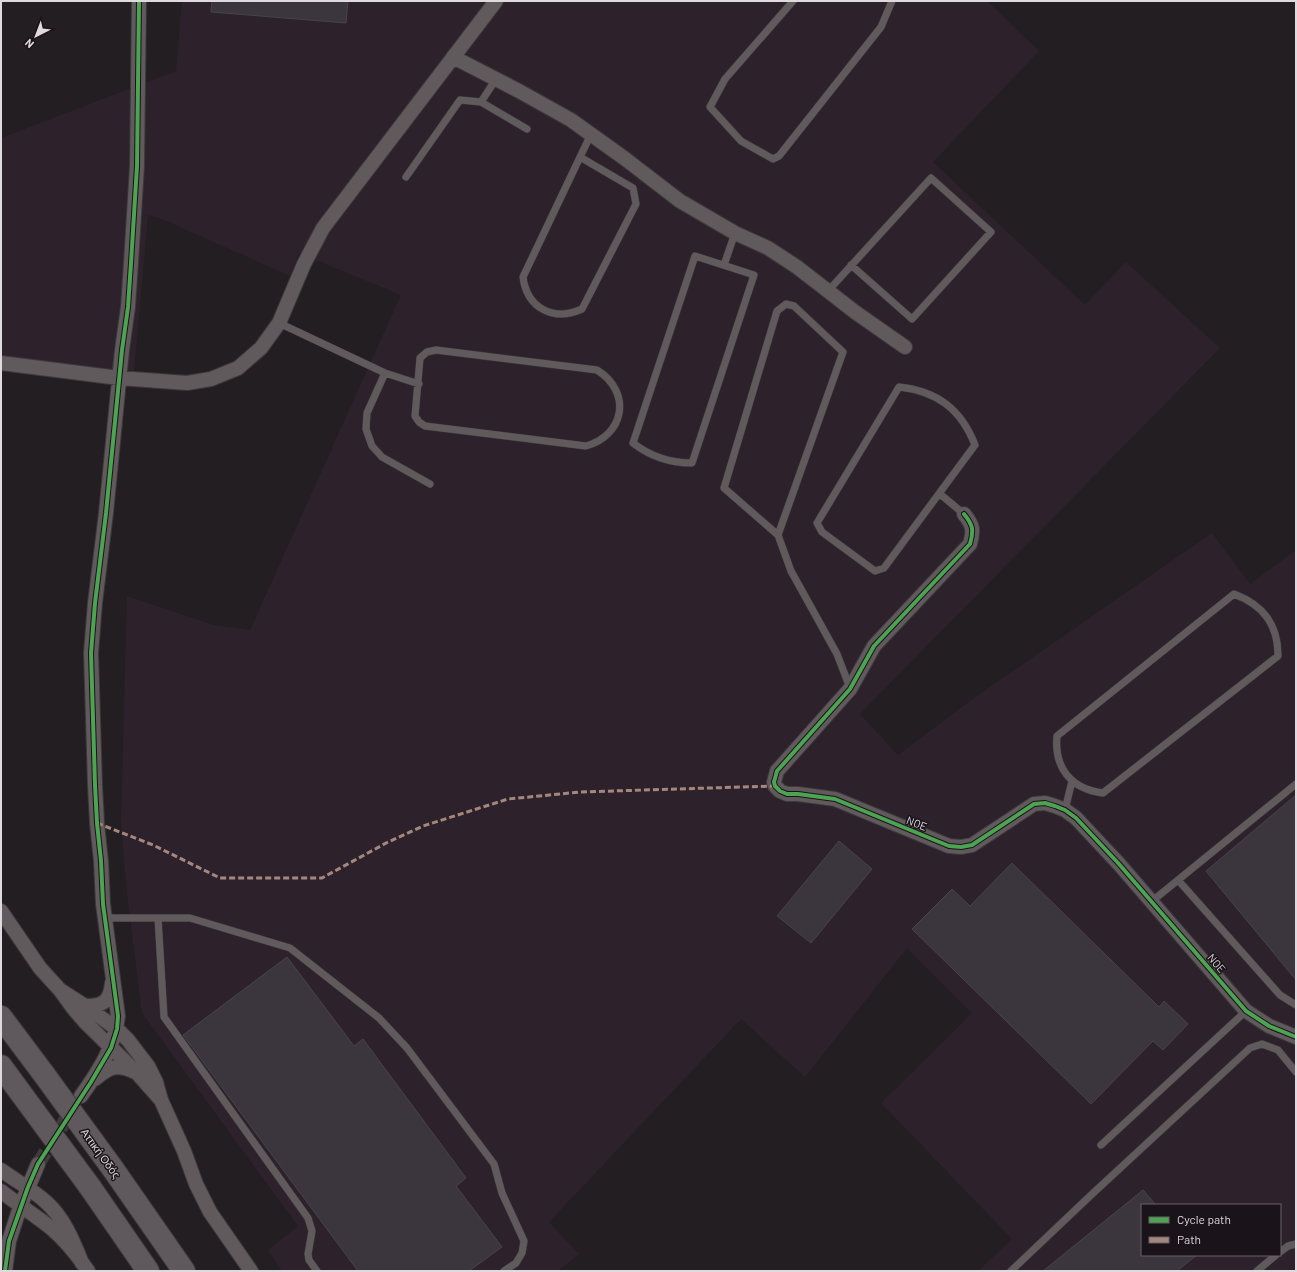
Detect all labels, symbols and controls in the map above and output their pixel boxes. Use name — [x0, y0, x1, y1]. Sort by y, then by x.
north arrow — [16, 16, 56, 56]
text: N — [22, 37, 36, 51]
street label: NOE — [905, 813, 929, 833]
street label: NOE — [1205, 951, 1229, 975]
street label: Αττική Οδός — [79, 1126, 123, 1180]
legend — [1141, 1204, 1281, 1256]
text: Cycle path — [1177, 1212, 1231, 1226]
text: Path — [1177, 1232, 1201, 1246]

